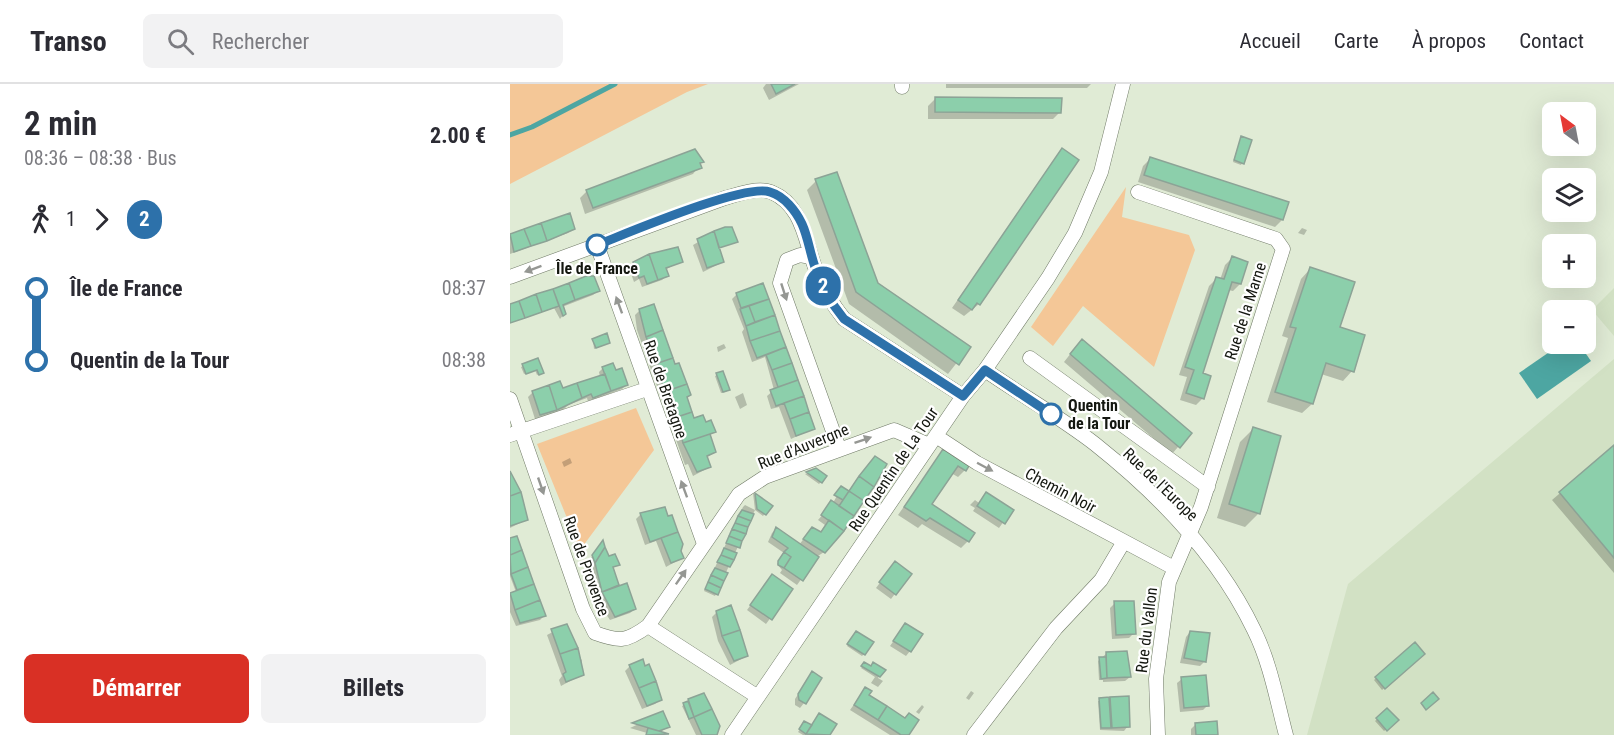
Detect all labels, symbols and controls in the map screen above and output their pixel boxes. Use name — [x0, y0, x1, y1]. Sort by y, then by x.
search box — [143, 14, 563, 68]
text: Transo — [30, 25, 107, 58]
icon: search — [164, 25, 197, 58]
text: Rechercher — [212, 29, 309, 54]
text: Accueil — [1240, 29, 1301, 53]
text: Carte — [1334, 29, 1379, 53]
text: À propos — [1412, 29, 1486, 53]
text: Contact — [1519, 29, 1584, 53]
north arrow — [1542, 102, 1596, 156]
map controls — [1542, 102, 1596, 354]
text: 2 min — [24, 104, 97, 143]
text: 2.00 € — [430, 123, 486, 148]
text: 08:36 – 08:38 · Bus — [24, 146, 177, 170]
button: layers — [1542, 168, 1596, 222]
icon: walk — [24, 203, 57, 236]
icon: forward — [85, 203, 118, 236]
text: 1 — [66, 207, 76, 231]
text: 2 — [139, 207, 150, 231]
marker: Île de France — [586, 234, 608, 256]
button: + — [1542, 234, 1596, 288]
place label: Île de France — [555, 259, 638, 278]
street label: Rue de la Marne — [1221, 260, 1270, 362]
one-way arrow — [524, 264, 542, 274]
line badge: 2 — [804, 266, 842, 306]
text: 2 — [818, 274, 828, 298]
text: Île de France — [70, 276, 183, 301]
text: 08:37 — [442, 276, 486, 300]
one-way arrow — [779, 283, 789, 301]
one-way arrow — [614, 296, 623, 314]
button: − — [1542, 300, 1596, 354]
street label: Rue de Bretagne — [640, 337, 691, 441]
text: Quentin de la Tour — [70, 348, 229, 373]
text: 08:38 — [442, 348, 486, 372]
place label: Quentin de la Tour — [1068, 396, 1130, 433]
street label: Rue Quentin de La Tour — [845, 403, 942, 535]
marker: Quentin de la Tour — [1040, 403, 1062, 425]
street label: Rue d'Auvergne — [755, 420, 851, 473]
one-way arrow — [854, 434, 872, 444]
street label: Rue de l'Europe — [1119, 444, 1202, 525]
one-way arrow — [977, 463, 994, 472]
street label: Chemin Noir — [1022, 464, 1100, 517]
one-way arrow — [536, 477, 546, 495]
one-way arrow — [679, 480, 688, 498]
street label: Rue de Provence — [560, 514, 613, 619]
one-way arrow — [675, 570, 687, 586]
street label: Rue du Vallon — [1132, 586, 1161, 674]
button: Démarrer — [24, 654, 249, 723]
button: Billets — [261, 654, 486, 723]

